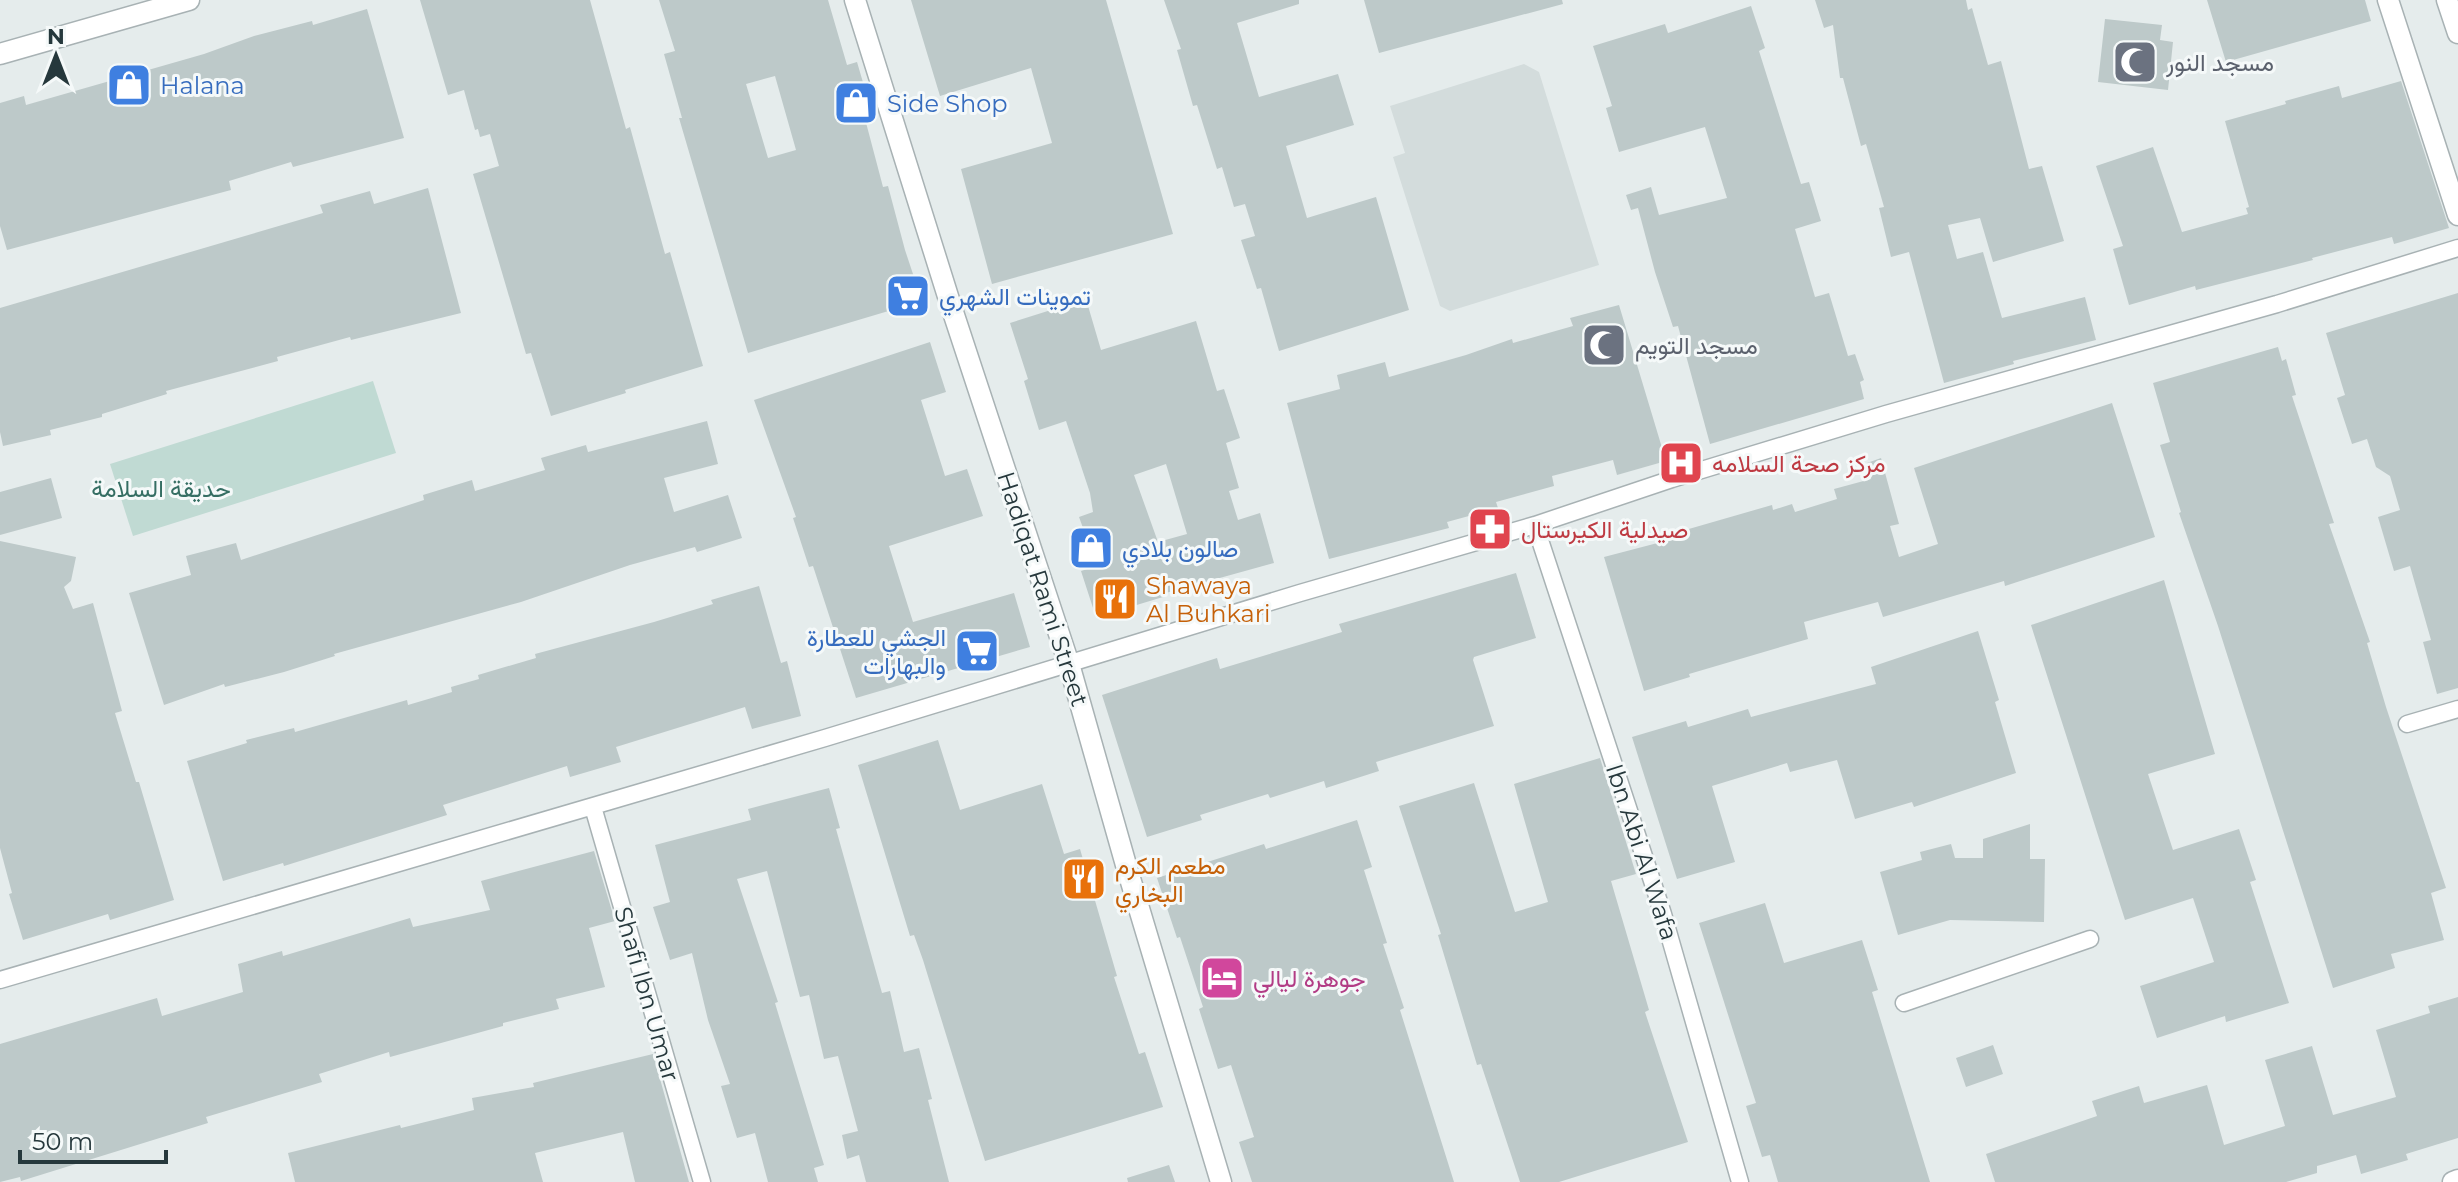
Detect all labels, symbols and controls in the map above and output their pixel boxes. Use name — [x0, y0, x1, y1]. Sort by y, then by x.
north arrow — [16, 16, 96, 96]
text: N — [47, 23, 65, 50]
mosque icon: مسجد النور — [2111, 38, 2159, 86]
place label: مسجد النور — [2165, 48, 2274, 78]
shop icon: Halana — [105, 61, 153, 109]
place label: Halana — [160, 71, 245, 100]
shop icon: Side Shop — [832, 79, 880, 127]
place label: Side Shop — [887, 89, 1008, 118]
supermarket icon: تموينات الشهري — [884, 272, 932, 320]
place label: تموينات الشهري — [939, 282, 1091, 316]
mosque icon: مسجد التويم — [1580, 321, 1628, 369]
place label: مسجد التويم — [1635, 331, 1758, 362]
hospital icon: مركز صحة السلامه — [1657, 439, 1705, 487]
place label: مركز صحة السلامه — [1712, 449, 1886, 479]
street label: Hadiqat Rami Street — [991, 468, 1095, 710]
park label: حديقة السلامة — [91, 474, 231, 503]
pharmacy icon: صيدلية الكيرستال — [1466, 505, 1514, 553]
place label: صيدلية الكيرستال — [1521, 515, 1688, 545]
shop icon: صالون بلادي — [1067, 524, 1115, 572]
place label: صالون بلادي — [1122, 534, 1238, 568]
place label: Shawaya Al Buhkari — [1146, 571, 1271, 628]
restaurant icon: Shawaya Al Buhkari — [1091, 575, 1139, 623]
place label: الجشي للعطارة والبهارات — [807, 623, 946, 681]
supermarket icon: الجشي للعطارة والبهارات — [953, 627, 1001, 675]
street label: Ibn Abi Al Wafa — [1600, 760, 1684, 944]
place label: مطعم الكرم البخاري — [1115, 851, 1226, 913]
restaurant icon: مطعم الكرم البخاري — [1060, 855, 1108, 903]
street label: Shafi Ibn Umar — [608, 903, 686, 1085]
hotel icon: جوهرة ليالي — [1198, 954, 1246, 1002]
place label: جوهرة ليالي — [1253, 964, 1366, 998]
scale bar — [20, 1114, 166, 1164]
text: 50 m — [32, 1127, 93, 1156]

